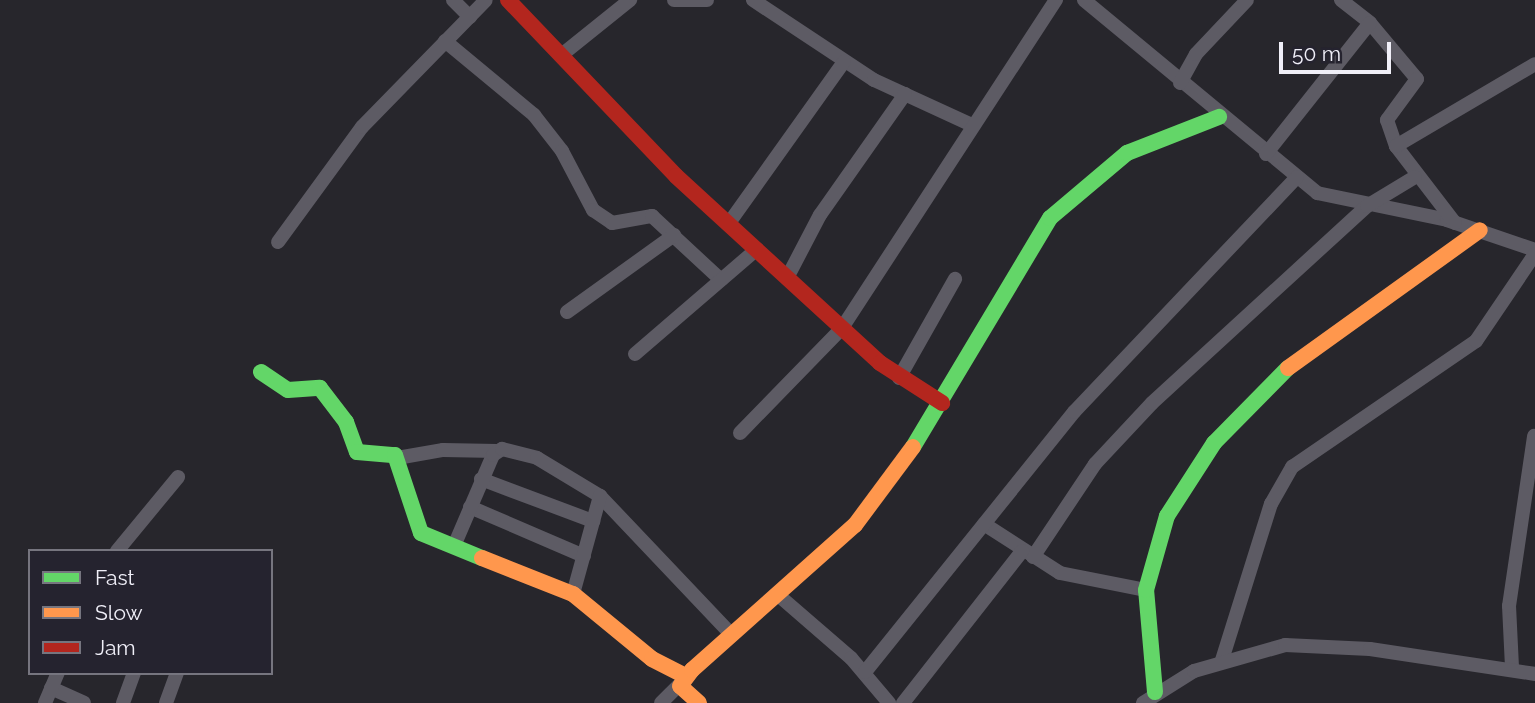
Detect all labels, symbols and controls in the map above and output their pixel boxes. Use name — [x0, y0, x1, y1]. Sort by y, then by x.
scale bar — [1283, 28, 1395, 72]
text: 50 m — [1292, 41, 1341, 66]
legend — [28, 549, 273, 675]
text: Fast — [95, 565, 135, 590]
text: Slow — [95, 600, 143, 625]
text: Jam — [95, 635, 136, 660]

